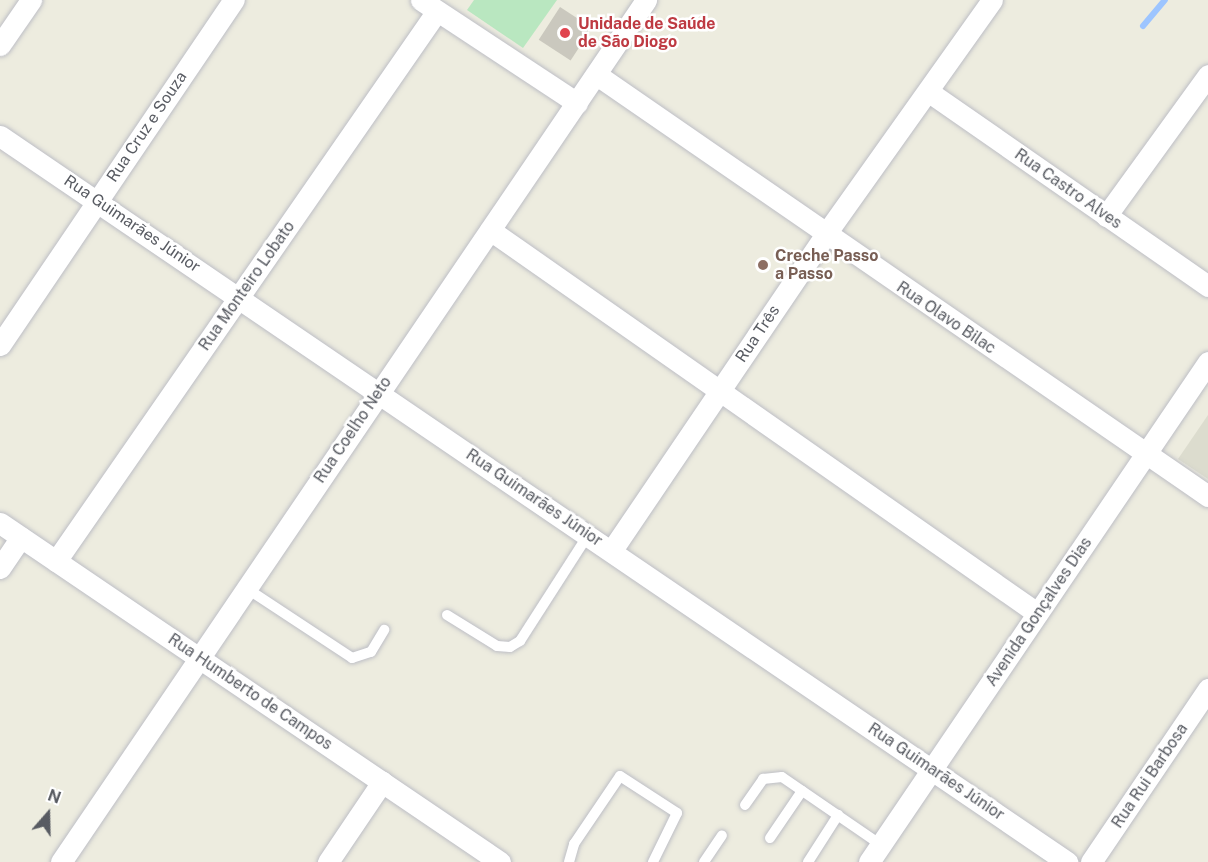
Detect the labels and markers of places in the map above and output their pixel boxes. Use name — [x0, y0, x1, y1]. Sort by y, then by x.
place label: Unidade de Saúde de São Diogo — [578, 14, 716, 52]
marker: Unidade de Saúde de São Diogo — [556, 24, 574, 42]
place label: Creche Passo a Passo — [775, 246, 879, 284]
marker: Creche Passo a Passo — [756, 258, 770, 272]

